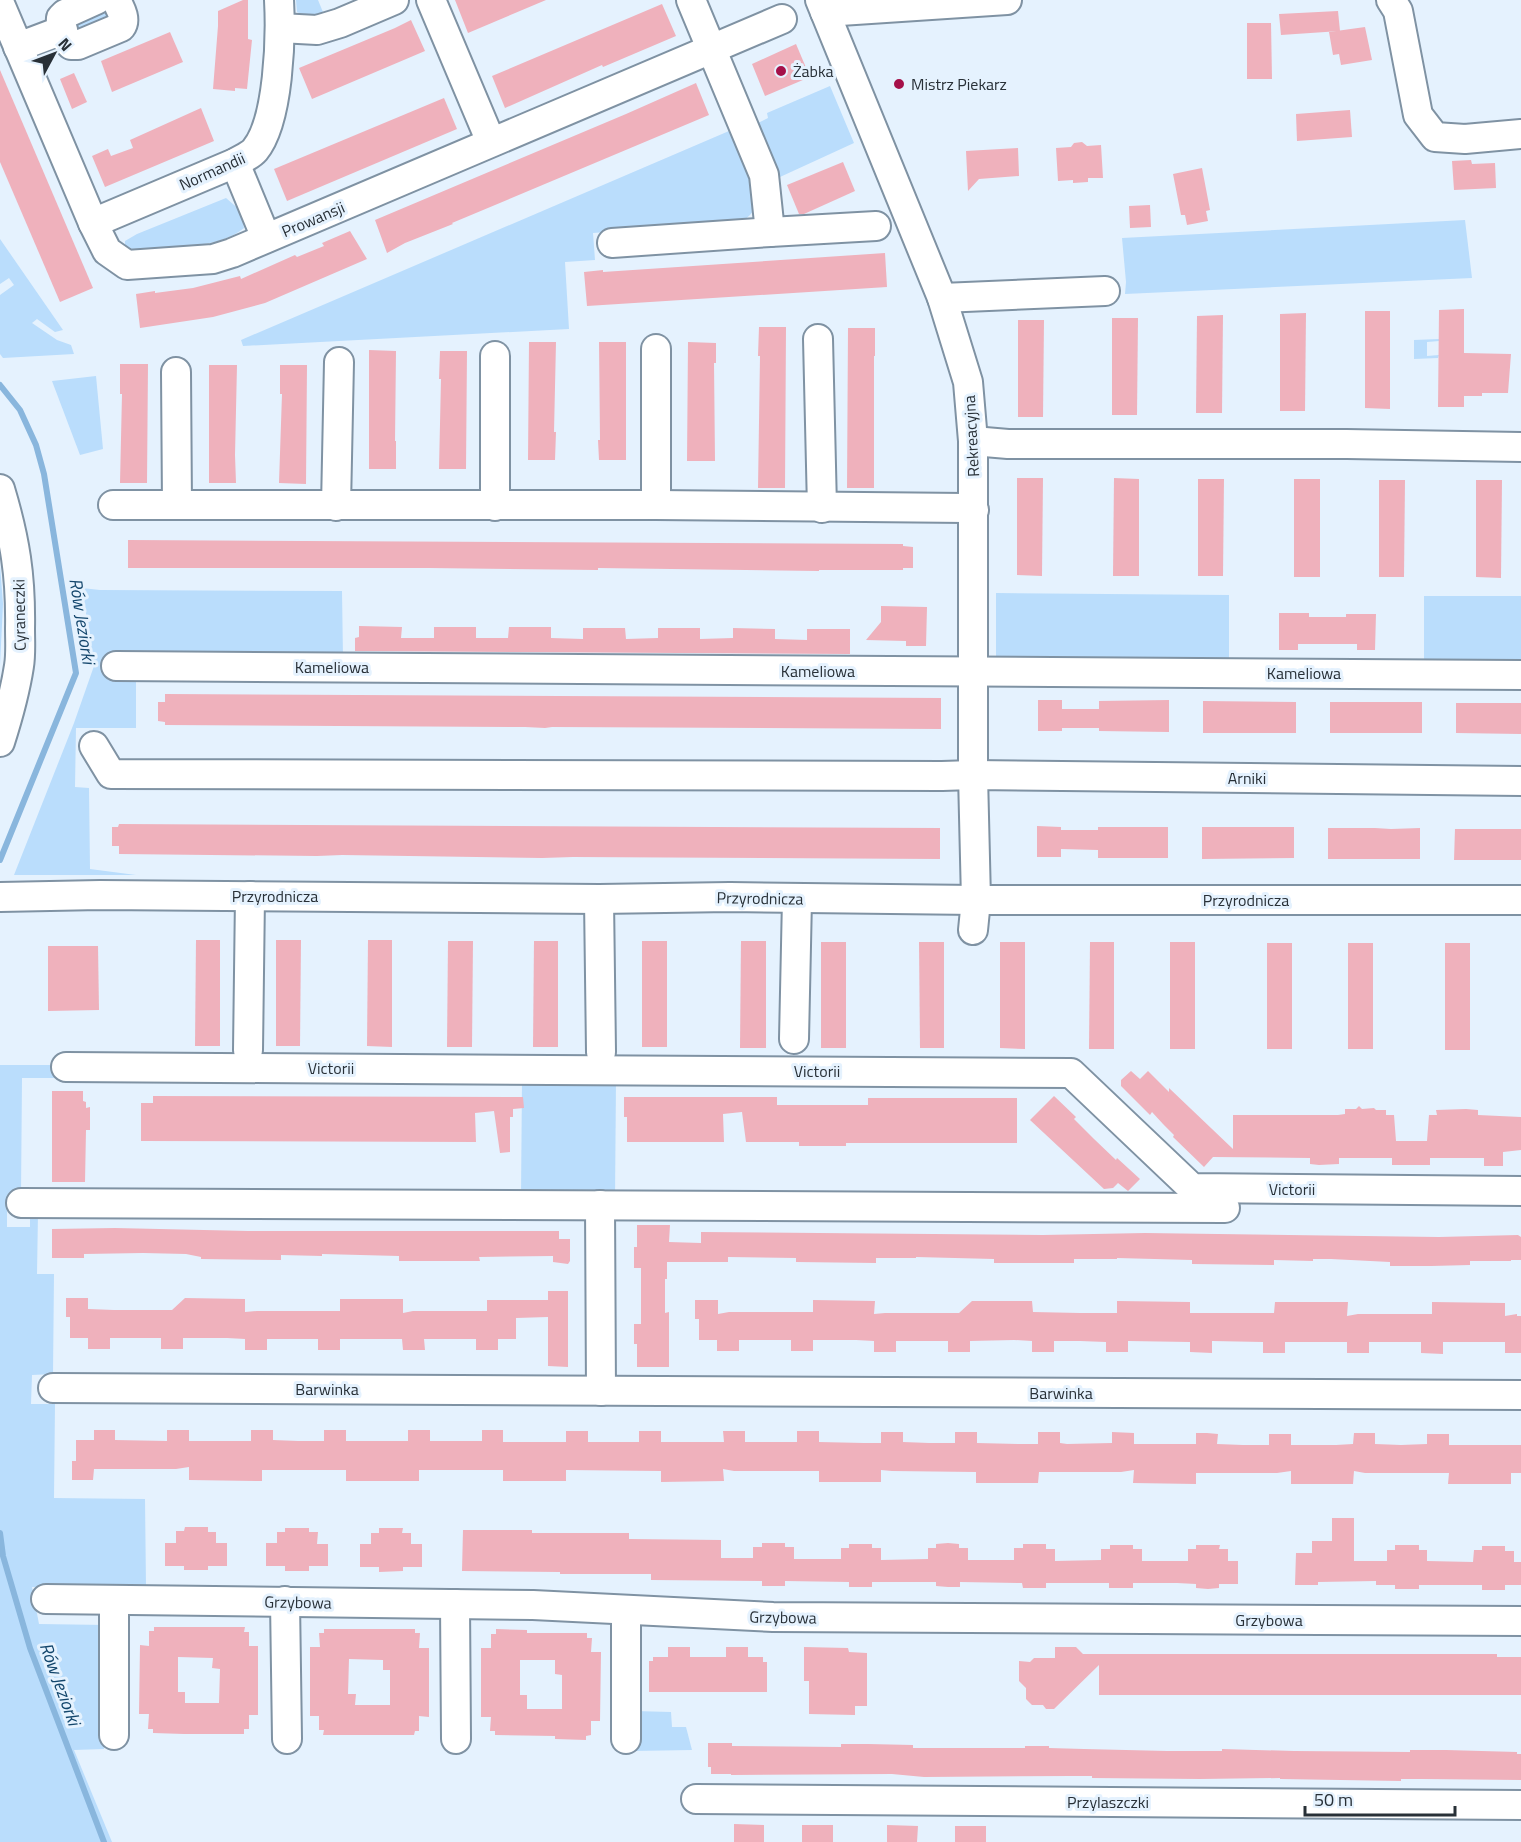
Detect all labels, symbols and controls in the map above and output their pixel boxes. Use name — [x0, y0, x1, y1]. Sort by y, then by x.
north arrow — [24, 24, 84, 84]
text: N — [53, 32, 78, 56]
place label: Żabka — [793, 59, 834, 83]
marker: Żabka — [774, 64, 788, 78]
place label: Mistrz Piekarz — [911, 72, 1007, 96]
marker: Mistrz Piekarz — [892, 77, 906, 91]
street label: Normandii — [175, 146, 249, 196]
street label: Prowansji — [278, 195, 348, 243]
street label: Rekreacyjna — [957, 395, 985, 477]
water label: Rów Jeziorki — [62, 576, 103, 668]
street label: Cyraneczki — [6, 579, 32, 651]
street label: Kameliowa — [295, 655, 369, 679]
street label: Kameliowa — [781, 659, 855, 683]
street label: Kameliowa — [1267, 661, 1341, 685]
street label: Arniki — [1228, 766, 1266, 790]
street label: Przyrodnicza — [232, 884, 318, 908]
street label: Przyrodnicza — [716, 885, 804, 911]
street label: Przyrodnicza — [1203, 888, 1289, 912]
street label: Victorii — [308, 1056, 354, 1080]
street label: Victorii — [794, 1059, 840, 1083]
street label: Victorii — [1269, 1177, 1315, 1201]
street label: Barwinka — [295, 1377, 359, 1401]
street label: Barwinka — [1029, 1381, 1093, 1405]
street label: Grzybowa — [264, 1589, 332, 1615]
street label: Grzybowa — [749, 1604, 817, 1630]
street label: Grzybowa — [1235, 1608, 1303, 1632]
water label: Rów Jeziorki — [33, 1639, 89, 1731]
scale bar — [1305, 1779, 1455, 1817]
text: 50 m — [1314, 1786, 1353, 1813]
street label: Przylaszczki — [1067, 1790, 1149, 1814]

